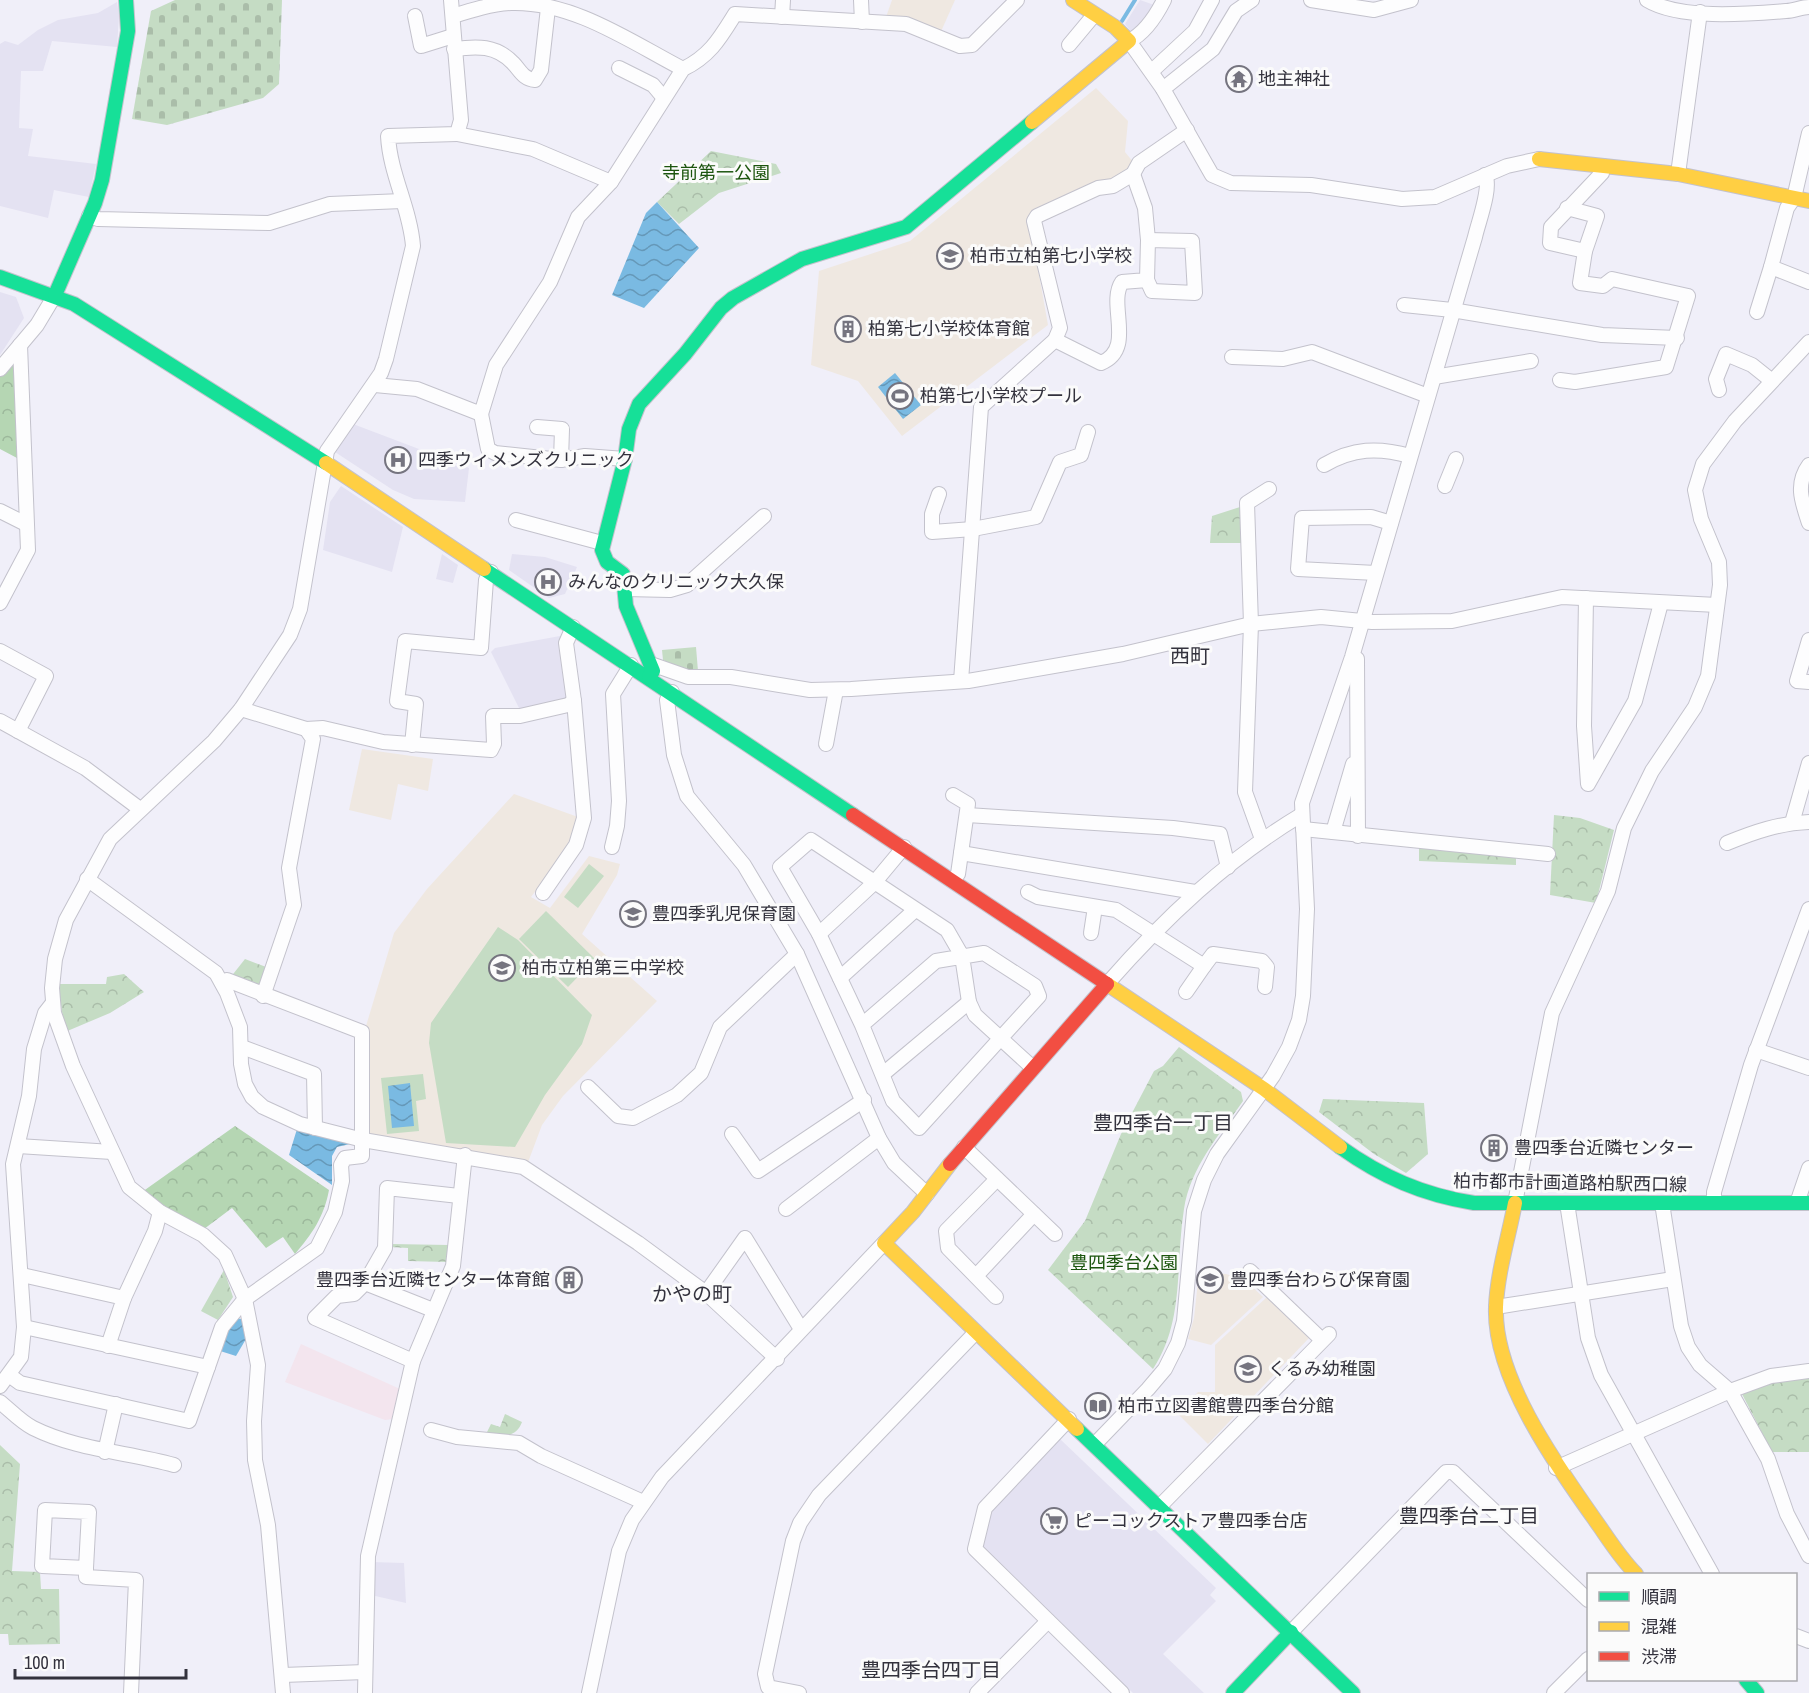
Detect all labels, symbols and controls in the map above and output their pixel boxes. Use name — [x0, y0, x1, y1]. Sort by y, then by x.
temple icon: 地主神社 — [1224, 64, 1254, 94]
place label: 地主神社 — [1258, 66, 1330, 91]
park label: 寺前第一公園 — [662, 160, 770, 185]
school or university icon: 柏市立柏第七小学校 — [935, 241, 965, 271]
place label: 柏市立柏第七小学校 — [970, 243, 1132, 268]
building icon: 柏第七小学校体育館 — [833, 314, 863, 344]
place label: 柏第七小学校体育館 — [868, 316, 1030, 341]
sports icon: 柏第七小学校プール — [885, 381, 915, 411]
place label: 柏第七小学校プール — [920, 383, 1082, 408]
hospital icon: 四季ウィメンズクリニック — [383, 445, 413, 475]
place label: 四季ウィメンズクリニック — [418, 447, 634, 472]
hospital icon: みんなのクリニック大久保 — [533, 567, 563, 597]
place label: みんなのクリニック大久保 — [568, 569, 784, 594]
district label: 西町 — [1170, 642, 1210, 669]
school or university icon: 豊四季乳児保育園 — [618, 899, 648, 929]
place label: 豊四季乳児保育園 — [652, 901, 796, 926]
school or university icon: 柏市立柏第三中学校 — [487, 953, 517, 983]
place label: 柏市立柏第三中学校 — [522, 955, 684, 980]
district label: 豊四季台一丁目 — [1093, 1109, 1233, 1136]
building icon: 豊四季台近隣センター — [1479, 1133, 1509, 1163]
place label: 豊四季台近隣センター — [1514, 1135, 1694, 1160]
street label: 柏市都市計画道路柏駅西口線 — [1453, 1168, 1687, 1197]
park label: 豊四季台公園 — [1070, 1250, 1178, 1275]
building icon: 豊四季台近隣センター体育館 — [554, 1265, 584, 1295]
school or university icon: 豊四季台わらび保育園 — [1195, 1265, 1225, 1295]
place label: 豊四季台近隣センター体育館 — [316, 1267, 550, 1292]
place label: 豊四季台わらび保育園 — [1230, 1267, 1410, 1292]
district label: かやの町 — [652, 1280, 732, 1307]
school or university icon: くるみ幼稚園 — [1233, 1354, 1263, 1384]
place label: くるみ幼稚園 — [1268, 1356, 1376, 1381]
library icon: 柏市立図書館豊四季台分館 — [1083, 1391, 1113, 1421]
place label: 柏市立図書館豊四季台分館 — [1118, 1393, 1334, 1418]
district label: 豊四季台二丁目 — [1399, 1502, 1539, 1529]
supermarket icon: ピーコックストア豊四季台店 — [1039, 1506, 1069, 1536]
place label: ピーコックストア豊四季台店 — [1074, 1508, 1307, 1533]
legend — [1587, 1573, 1797, 1681]
text: 順調 — [1641, 1584, 1677, 1609]
text: 混雑 — [1641, 1614, 1677, 1639]
scale bar — [15, 1642, 186, 1680]
text: 渋滞 — [1641, 1644, 1677, 1669]
text: 100 m — [24, 1650, 65, 1675]
district label: 豊四季台四丁目 — [861, 1656, 1001, 1683]

